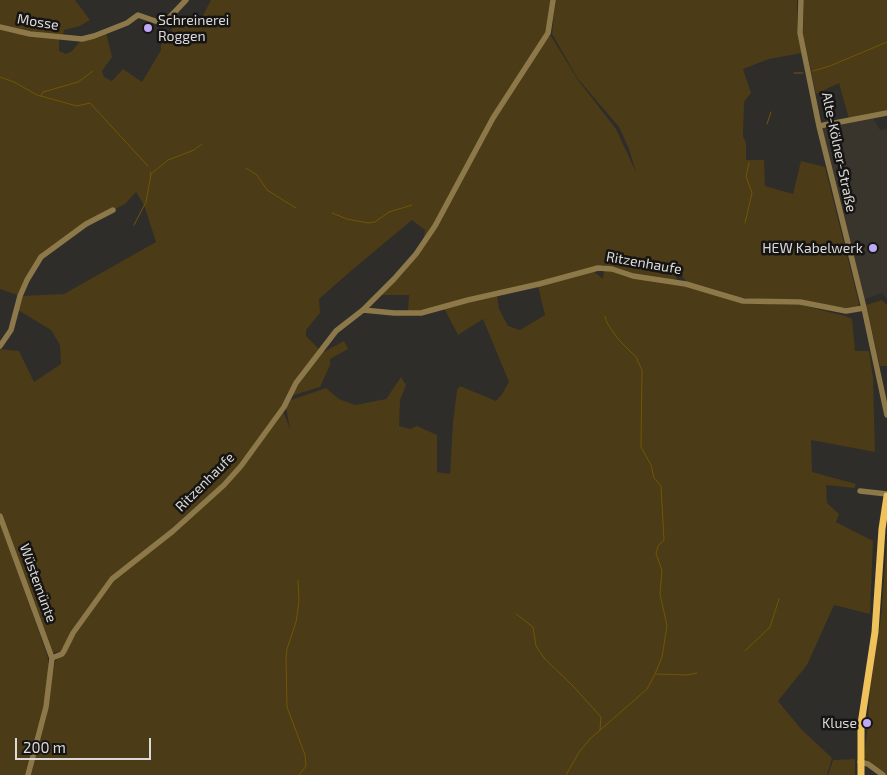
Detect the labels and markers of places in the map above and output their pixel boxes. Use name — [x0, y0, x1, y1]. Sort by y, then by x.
place label: Schreinerei Roggen — [158, 12, 229, 44]
marker: Schreinerei Roggen — [142, 22, 154, 34]
place label: HEW Kabelwerk — [762, 240, 863, 256]
marker: HEW Kabelwerk — [867, 242, 879, 254]
place label: Kluse — [822, 715, 857, 731]
marker: Kluse — [861, 717, 873, 729]

